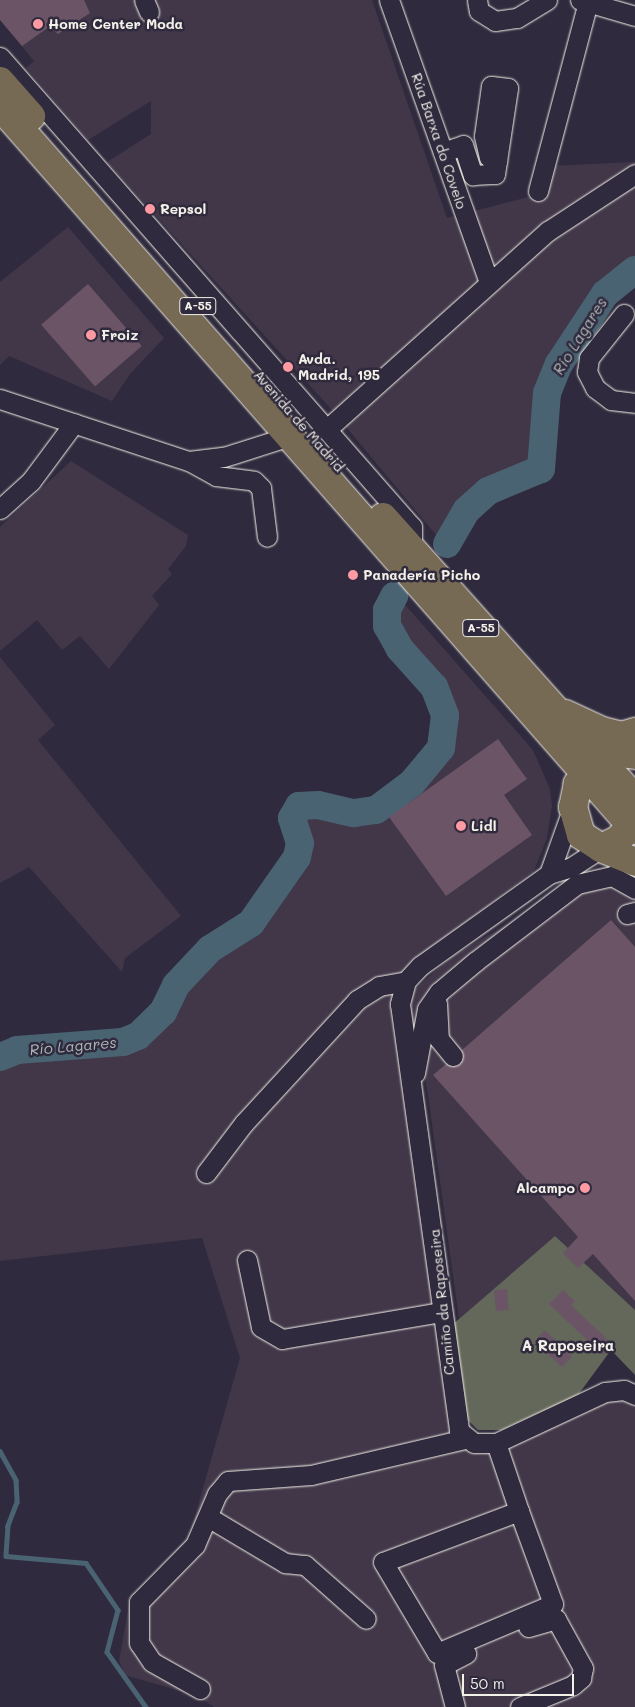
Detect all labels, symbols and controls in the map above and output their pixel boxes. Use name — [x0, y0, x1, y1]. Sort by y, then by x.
place label: Home Center Moda — [48, 16, 183, 32]
marker: Home Center Moda — [32, 18, 44, 30]
street label: Rúa Barxa do Covelo — [408, 71, 470, 211]
place label: Repsol — [160, 201, 206, 217]
marker: Repsol — [144, 203, 156, 215]
water label: Río Lagares — [549, 294, 611, 378]
road number: A-55 — [179, 296, 217, 316]
place label: Froiz — [101, 327, 138, 343]
marker: Froiz — [85, 329, 97, 341]
place label: Avda. Madrid, 195 — [298, 351, 380, 384]
marker: Avda. Madrid, 195 — [282, 361, 294, 373]
street label: Avenida de Madrid — [250, 367, 348, 475]
place label: Panadería Picho — [363, 567, 480, 583]
marker: Panadería Picho — [347, 569, 359, 581]
road number: A-55 — [462, 618, 500, 638]
place label: Lidl — [471, 818, 496, 834]
marker: Lidl — [455, 820, 467, 832]
water label: Río Lagares — [29, 1033, 117, 1059]
place label: Alcampo — [516, 1180, 575, 1196]
marker: Alcampo — [579, 1182, 591, 1194]
street label: Camiño da Raposeira — [426, 1228, 458, 1376]
district label: A Raposeira — [522, 1337, 614, 1355]
scale bar — [465, 1664, 578, 1696]
text: 50 m — [470, 1673, 505, 1693]

